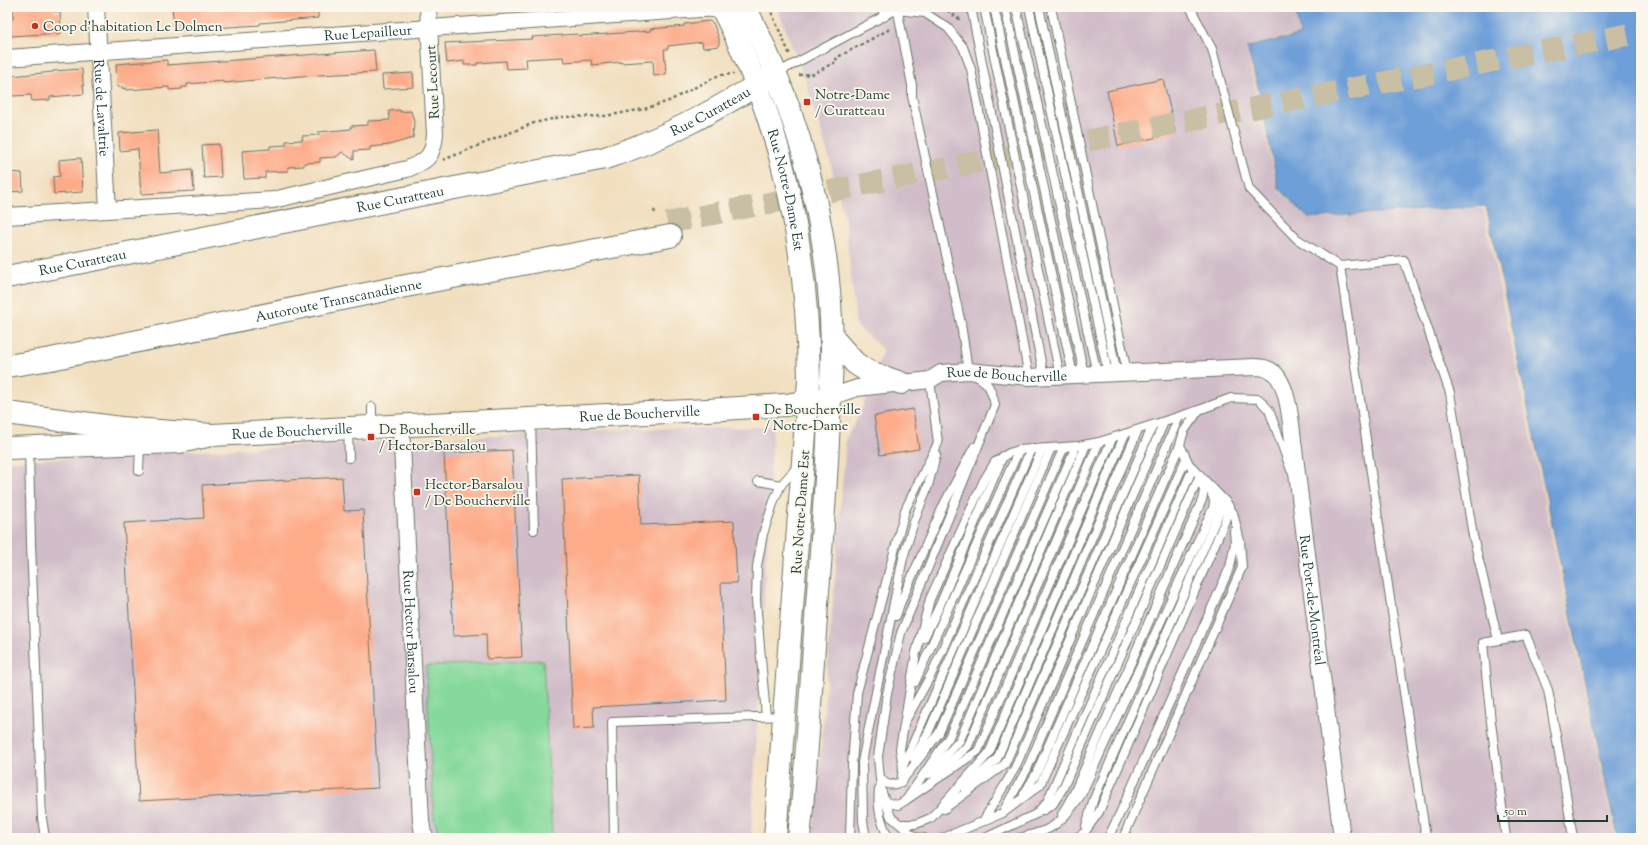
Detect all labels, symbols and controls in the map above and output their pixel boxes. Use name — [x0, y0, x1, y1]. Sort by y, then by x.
place label: Coop d'habitation Le Dolmen — [43, 18, 223, 38]
marker: Coop d'habitation Le Dolmen — [30, 21, 40, 31]
street label: Rue Lepailleur — [324, 21, 414, 48]
street label: Rue Lecourt — [422, 44, 446, 120]
street label: Rue de Lavaltrie — [87, 59, 113, 157]
street label: Rue Curatteau — [668, 83, 755, 143]
place label: Notre-Dame / Curatteau — [815, 86, 890, 122]
marker: Notre-Dame / Curatteau — [802, 97, 812, 107]
street label: Rue Notre-Dame Est — [761, 127, 807, 253]
street label: Rue Curatteau — [355, 182, 446, 219]
street label: Rue Curatteau — [38, 245, 128, 282]
street label: Autoroute Transcanadienne — [254, 275, 424, 329]
street label: Rue de Boucherville — [946, 363, 1068, 389]
place label: De Boucherville / Notre-Dame — [764, 401, 861, 437]
street label: Rue de Boucherville — [579, 402, 701, 428]
marker: De Boucherville / Notre-Dame — [751, 412, 761, 422]
street label: Rue de Boucherville — [231, 420, 353, 446]
place label: De Boucherville / Hector-Barsalou — [379, 421, 486, 457]
marker: De Boucherville / Hector-Barsalou — [366, 432, 376, 442]
street label: Rue Notre-Dame Est — [788, 449, 816, 575]
place label: Hector-Barsalou / De Boucherville — [425, 476, 531, 512]
marker: Hector-Barsalou / De Boucherville — [412, 487, 422, 497]
street label: Rue Port-de-Montréal — [1293, 534, 1329, 667]
street label: Rue Hector Barsalou — [396, 570, 423, 694]
scale bar — [1498, 797, 1607, 823]
text: 50 m — [1503, 803, 1527, 821]

